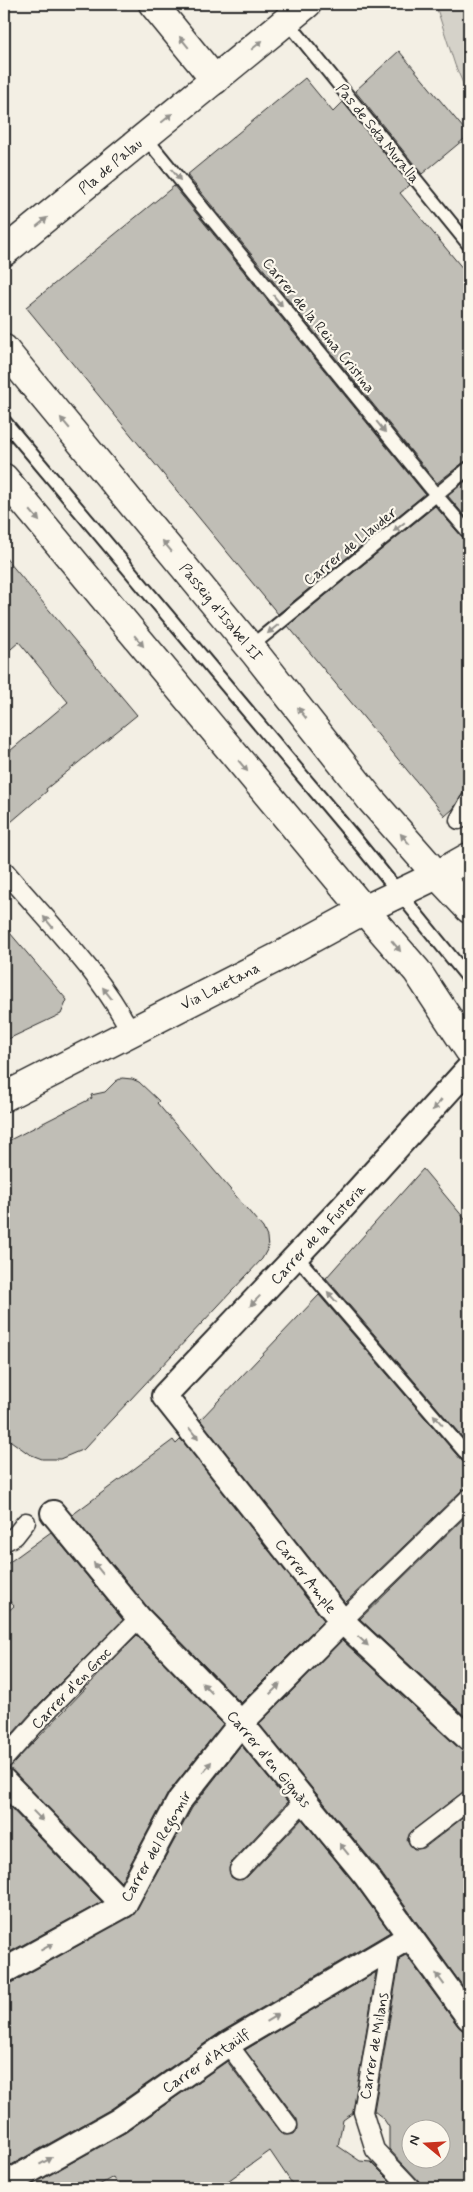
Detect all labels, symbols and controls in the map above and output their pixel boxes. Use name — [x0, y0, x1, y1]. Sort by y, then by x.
one-way arrow — [179, 35, 190, 48]
one-way arrow — [251, 40, 264, 51]
street label: Pas de Sota Muralla — [331, 80, 424, 188]
one-way arrow — [161, 113, 174, 124]
street label: Pla de Palau — [74, 134, 147, 199]
one-way arrow — [170, 168, 182, 180]
one-way arrow — [36, 217, 49, 228]
street label: Carrer de la Reina Cristina — [257, 254, 379, 397]
one-way arrow — [273, 294, 284, 307]
one-way arrow — [59, 418, 71, 430]
one-way arrow — [375, 420, 386, 433]
street label: Carrer de Llauder — [300, 503, 401, 591]
one-way arrow — [29, 510, 40, 522]
one-way arrow — [393, 521, 406, 532]
one-way arrow — [161, 540, 172, 553]
street label: Passeig d'Isabel II — [174, 559, 266, 666]
one-way arrow — [267, 624, 280, 635]
one-way arrow — [133, 634, 145, 646]
one-way arrow — [297, 706, 308, 719]
one-way arrow — [237, 759, 249, 771]
one-way arrow — [399, 832, 410, 845]
one-way arrow — [43, 916, 54, 928]
one-way arrow — [390, 940, 402, 952]
street label: Via Laietana — [177, 958, 264, 1015]
one-way arrow — [102, 987, 113, 1000]
one-way arrow — [432, 1099, 443, 1111]
street label: Carrer de la Fusteria — [267, 1179, 372, 1290]
one-way arrow — [326, 1290, 337, 1303]
one-way arrow — [249, 1294, 261, 1306]
one-way arrow — [432, 1414, 443, 1427]
one-way arrow — [188, 1427, 199, 1440]
street label: Carrer Ample — [270, 1535, 341, 1618]
one-way arrow — [93, 1561, 104, 1574]
one-way arrow — [357, 1635, 369, 1647]
street label: Carrer d'en Groc — [27, 1643, 116, 1734]
one-way arrow — [201, 1683, 213, 1695]
one-way arrow — [269, 1683, 281, 1695]
street label: Carrer d'en Gignàs — [221, 1707, 315, 1813]
one-way arrow — [201, 1760, 212, 1773]
street label: Carrer del Regomir — [117, 1787, 198, 1906]
one-way arrow — [32, 1809, 44, 1821]
one-way arrow — [338, 1842, 349, 1855]
one-way arrow — [40, 1943, 53, 1952]
one-way arrow — [435, 1972, 445, 1986]
street label: Carrer de Milans — [356, 1991, 394, 2101]
one-way arrow — [265, 2014, 278, 2023]
street label: Carrer d'Ataülf — [159, 2025, 255, 2099]
north arrow — [400, 2120, 450, 2170]
text: N — [405, 2133, 425, 2148]
one-way arrow — [40, 2157, 53, 2166]

